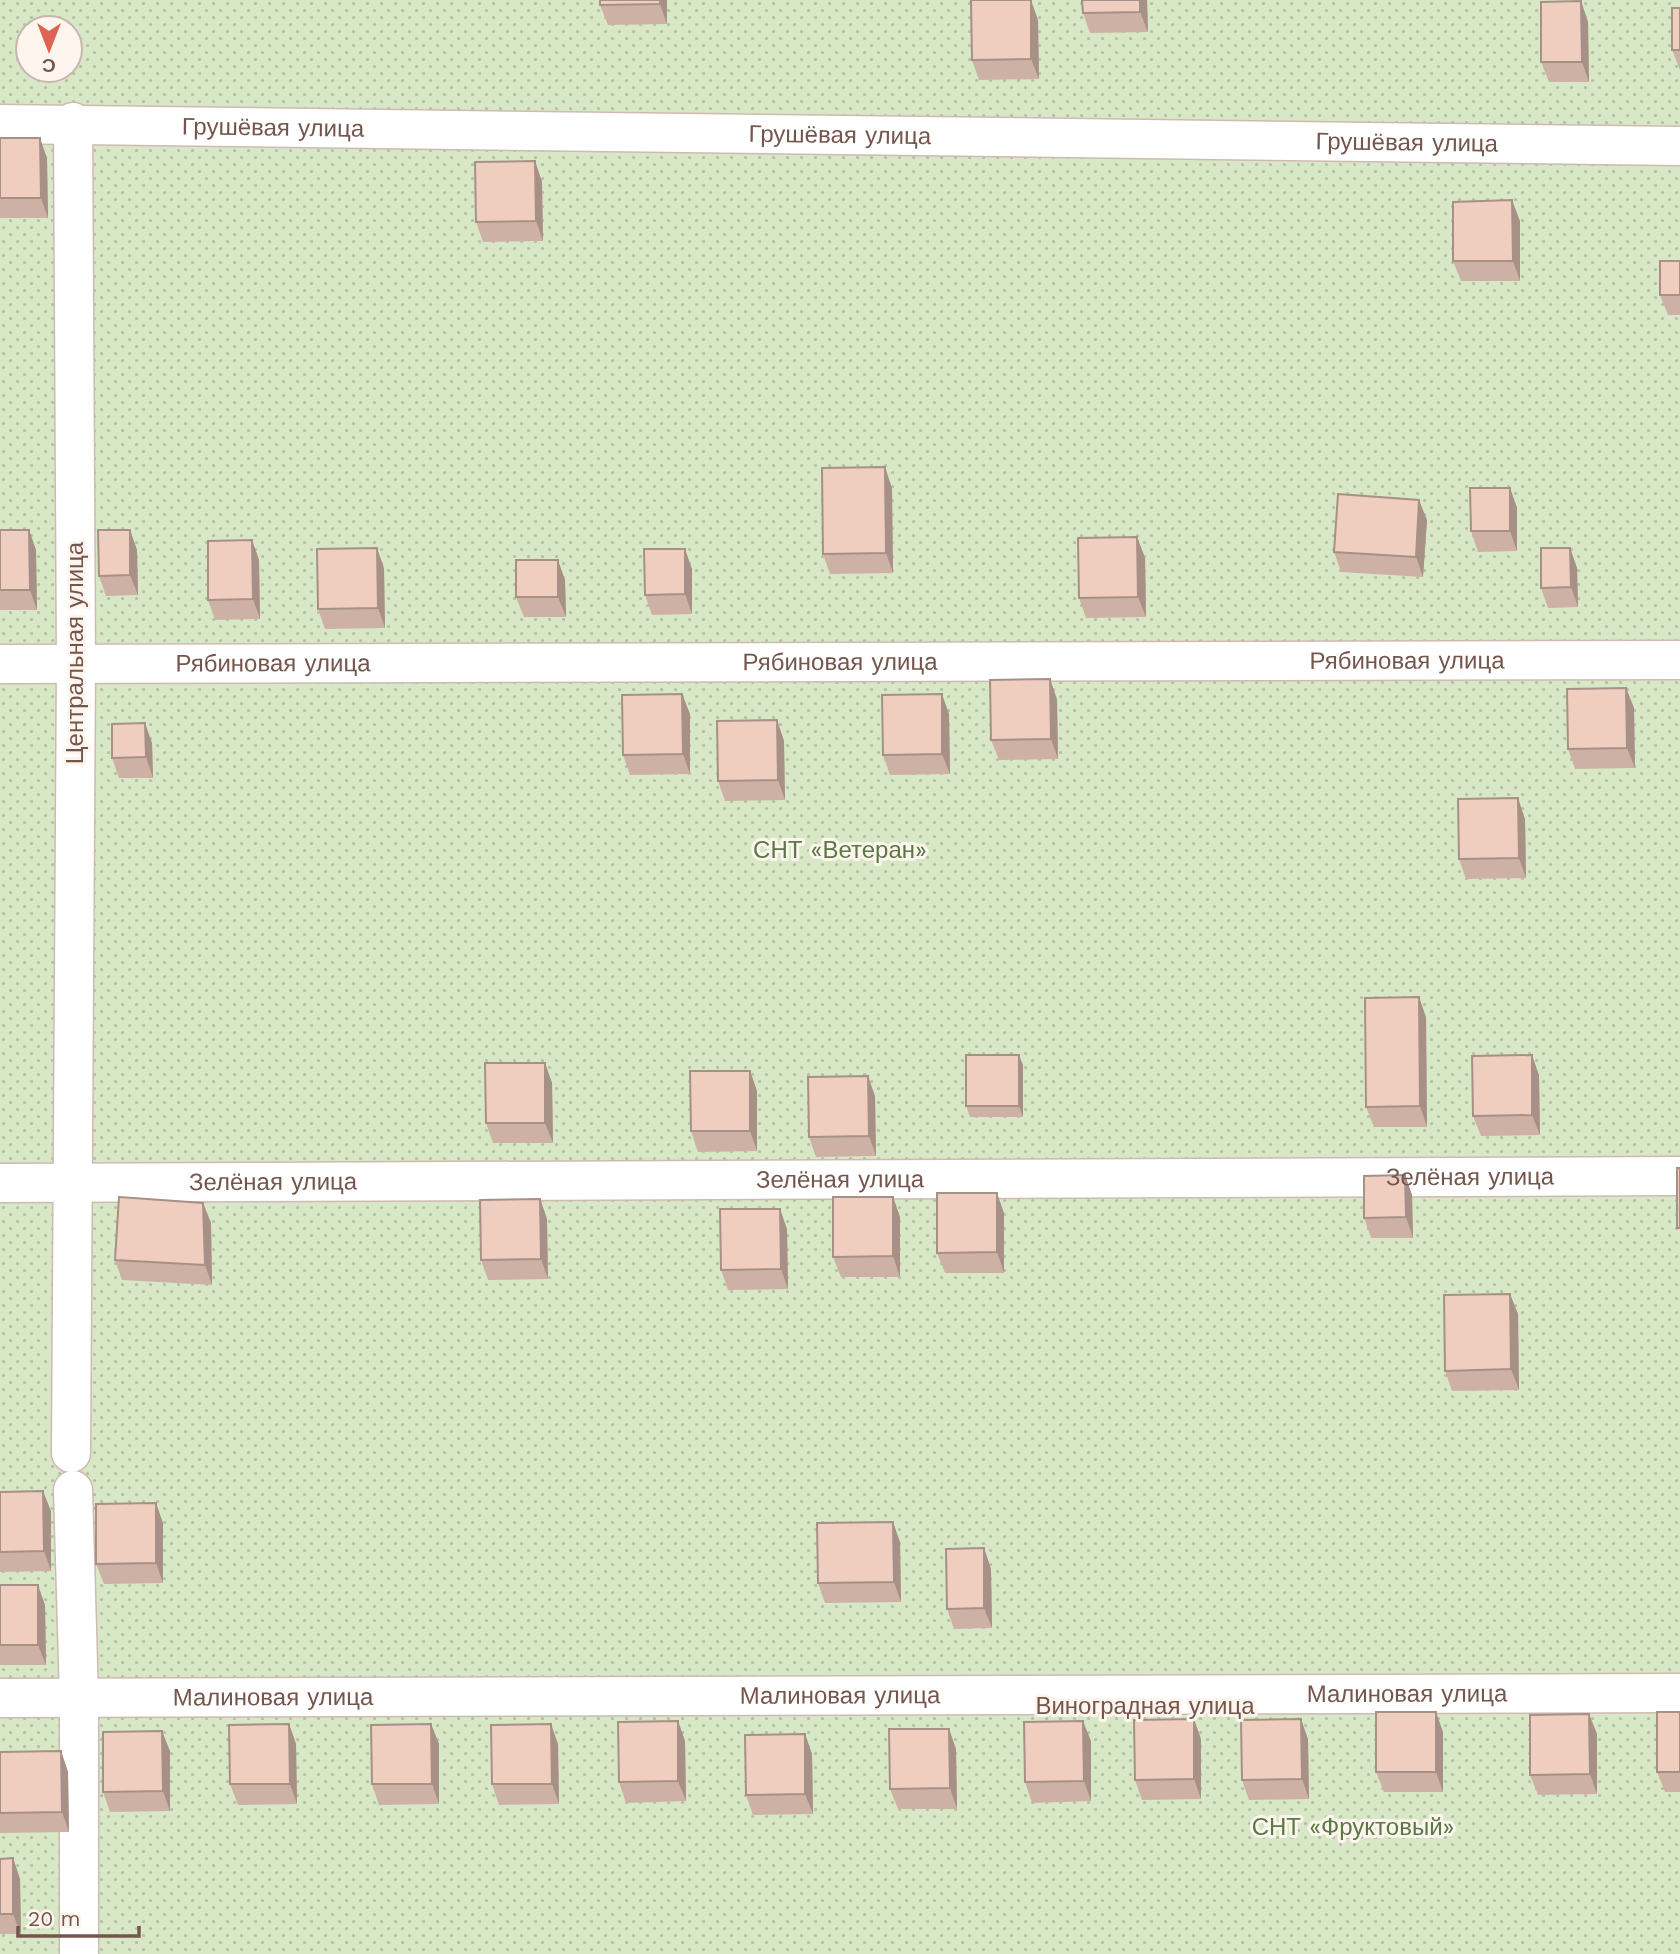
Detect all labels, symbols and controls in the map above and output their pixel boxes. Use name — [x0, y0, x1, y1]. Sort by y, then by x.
north arrow — [14, 14, 84, 84]
text: С — [42, 54, 56, 77]
street label: Грушёвая улица — [182, 112, 365, 143]
street label: Грушёвая улица — [749, 120, 932, 150]
street label: Грушёвая улица — [1316, 127, 1499, 158]
street label: Центральная улица — [61, 541, 89, 764]
street label: Рябиновая улица — [1309, 646, 1505, 675]
street label: Рябиновая улица — [742, 648, 938, 676]
street label: Рябиновая улица — [175, 649, 371, 678]
park label: СНТ «Ветеран» — [753, 836, 927, 864]
street label: Зелёная улица — [1386, 1163, 1555, 1191]
street label: Зелёная улица — [756, 1165, 925, 1194]
street label: Зелёная улица — [189, 1168, 358, 1196]
street label: Малиновая улица — [1307, 1680, 1508, 1708]
street label: Малиновая улица — [740, 1681, 941, 1710]
street label: Малиновая улица — [173, 1683, 374, 1711]
street label: Виноградная улица — [1035, 1692, 1255, 1720]
park label: СНТ «Фруктовый» — [1252, 1813, 1454, 1841]
scale bar — [18, 1895, 138, 1939]
text: 20 m — [28, 1906, 80, 1931]

